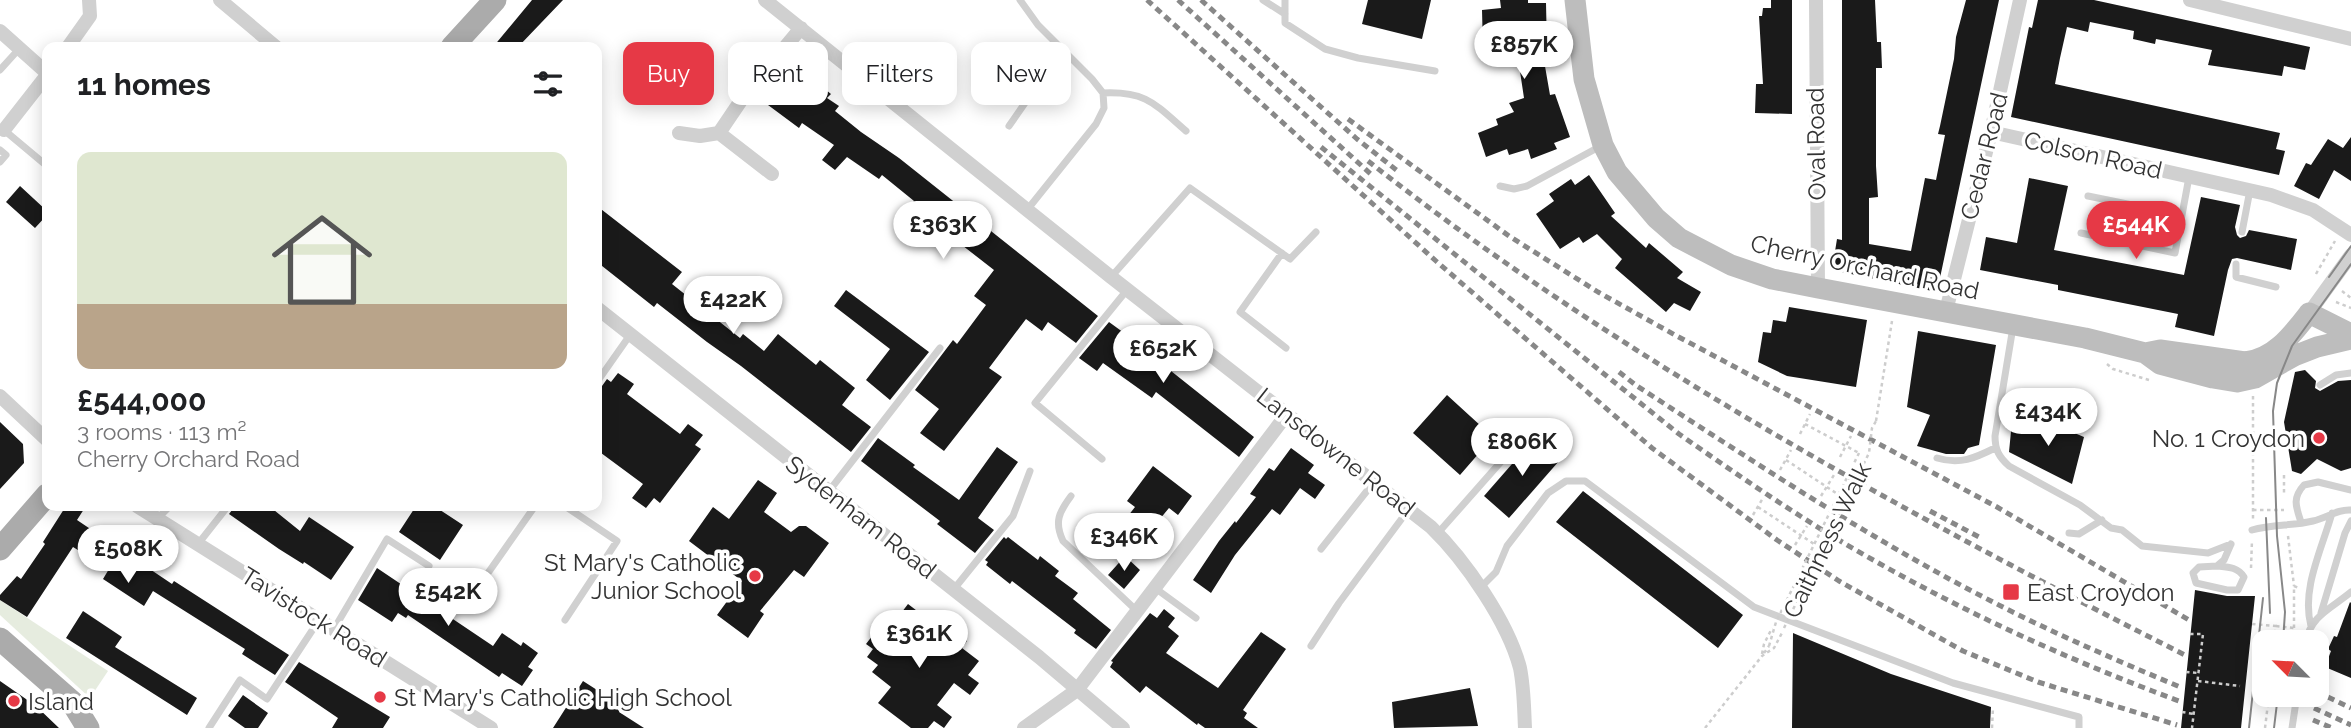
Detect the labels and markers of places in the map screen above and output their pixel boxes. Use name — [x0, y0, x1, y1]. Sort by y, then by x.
pin: £857K — [1475, 22, 1573, 81]
pin: £363K — [894, 202, 992, 261]
pin: £544K — [2087, 202, 2185, 261]
pin: £422K — [684, 276, 782, 336]
pin: £652K — [1114, 326, 1212, 385]
pin: £434K — [1999, 388, 2097, 448]
pin: £806K — [1473, 419, 1571, 478]
place label: No. 1 Croydon — [2152, 424, 2305, 453]
marker: No. 1 Croydon — [2311, 430, 2327, 446]
pin: £346K — [1075, 514, 1173, 573]
pin: £508K — [79, 526, 177, 585]
place label: St Mary's Catholic Junior School — [544, 548, 741, 605]
pin: £542K — [399, 568, 497, 628]
marker: St Mary's Catholic Junior School — [747, 568, 763, 584]
place label: East Croydon — [2027, 578, 2175, 607]
marker: East Croydon — [2001, 582, 2021, 602]
pin: £361K — [870, 610, 968, 670]
place label: St Mary's Catholic High School — [394, 683, 732, 712]
place label: Island — [28, 687, 94, 716]
marker: St Mary's Catholic High School — [372, 689, 388, 705]
marker: Island — [6, 693, 22, 709]

